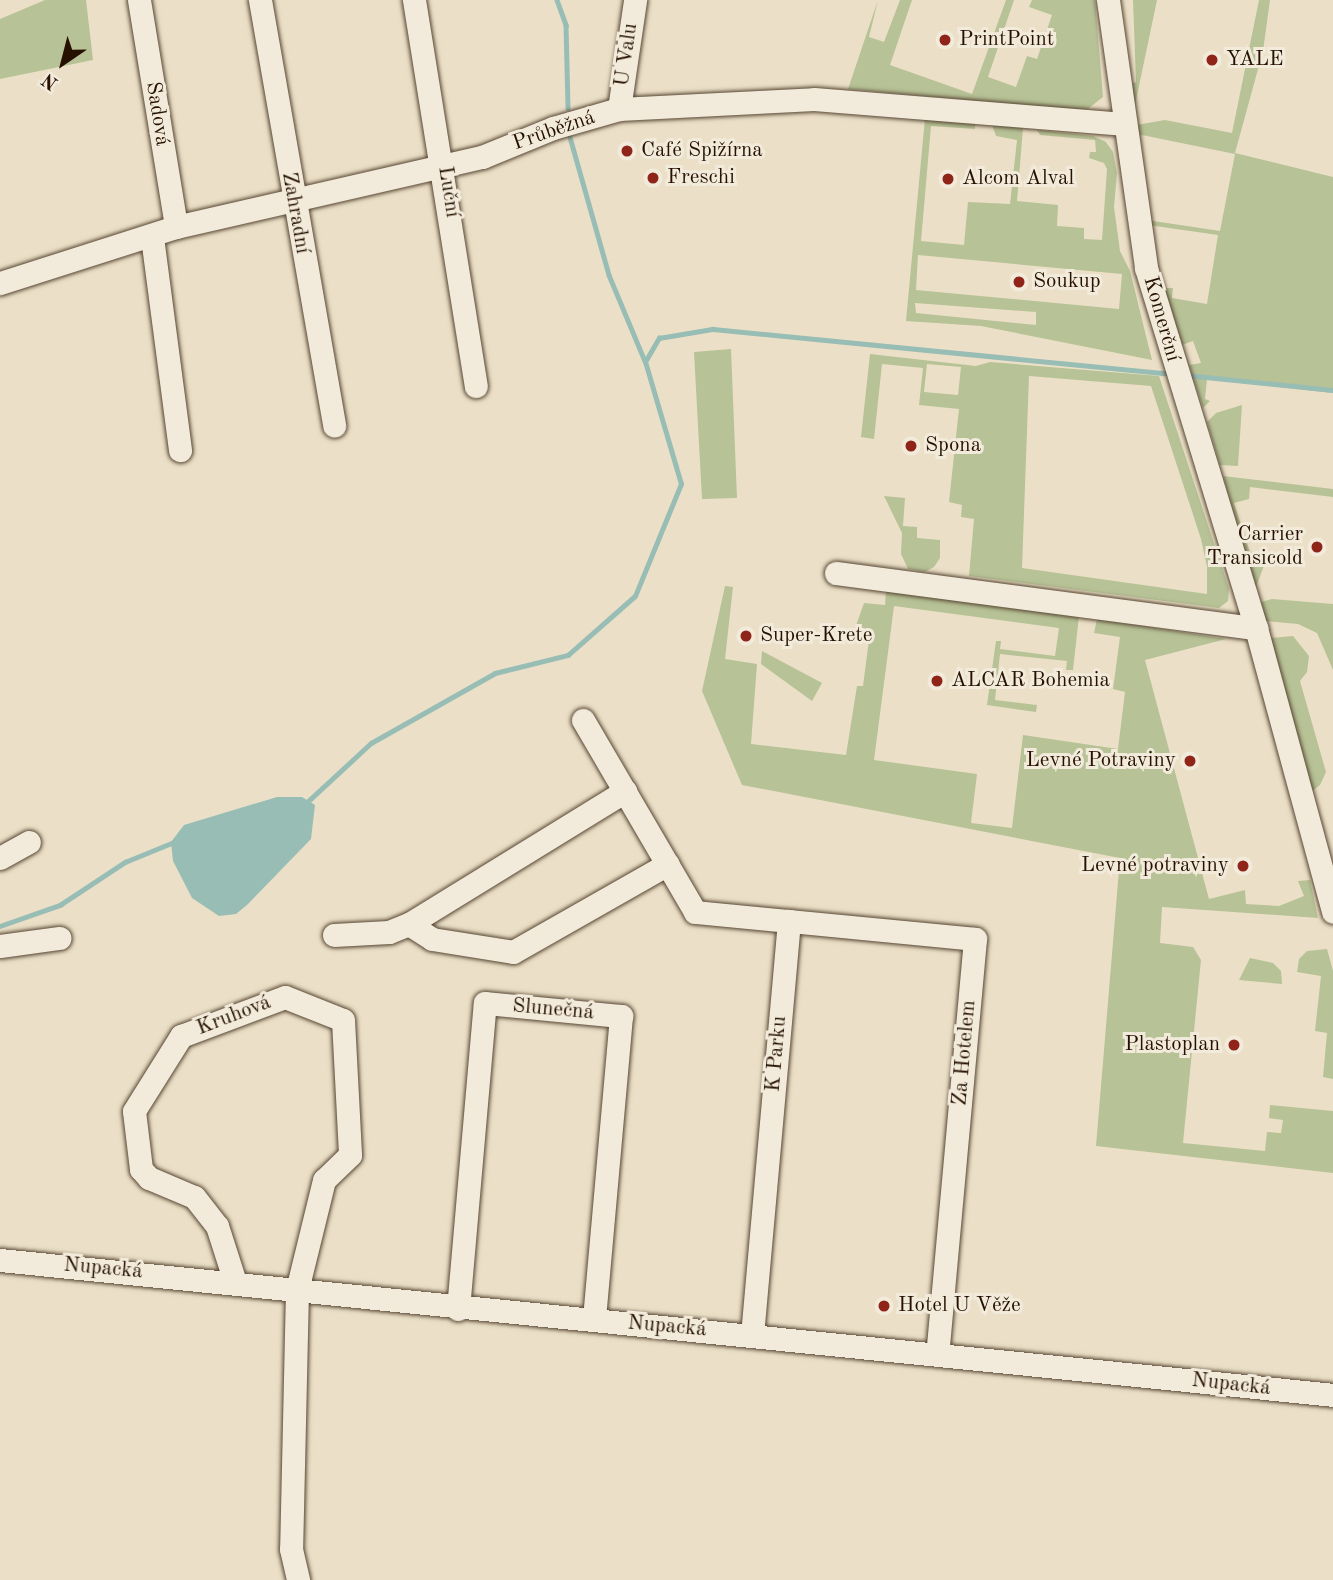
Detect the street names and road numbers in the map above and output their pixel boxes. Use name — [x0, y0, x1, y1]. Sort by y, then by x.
street label: U Valu — [610, 22, 644, 88]
street label: Sadová — [139, 80, 175, 148]
street label: Průběžná — [509, 105, 599, 157]
street label: Luční — [432, 165, 464, 219]
street label: Zahradní — [275, 170, 315, 256]
street label: Komerční — [1137, 274, 1185, 364]
street label: Kruhová — [193, 990, 275, 1042]
street label: Slunečná — [511, 994, 595, 1026]
street label: Za Hotelem — [948, 999, 982, 1107]
street label: K Parku — [761, 1015, 793, 1093]
street label: Nupacká — [63, 1253, 143, 1285]
street label: Nupacká — [627, 1311, 707, 1343]
street label: Nupacká — [1190, 1368, 1272, 1402]

